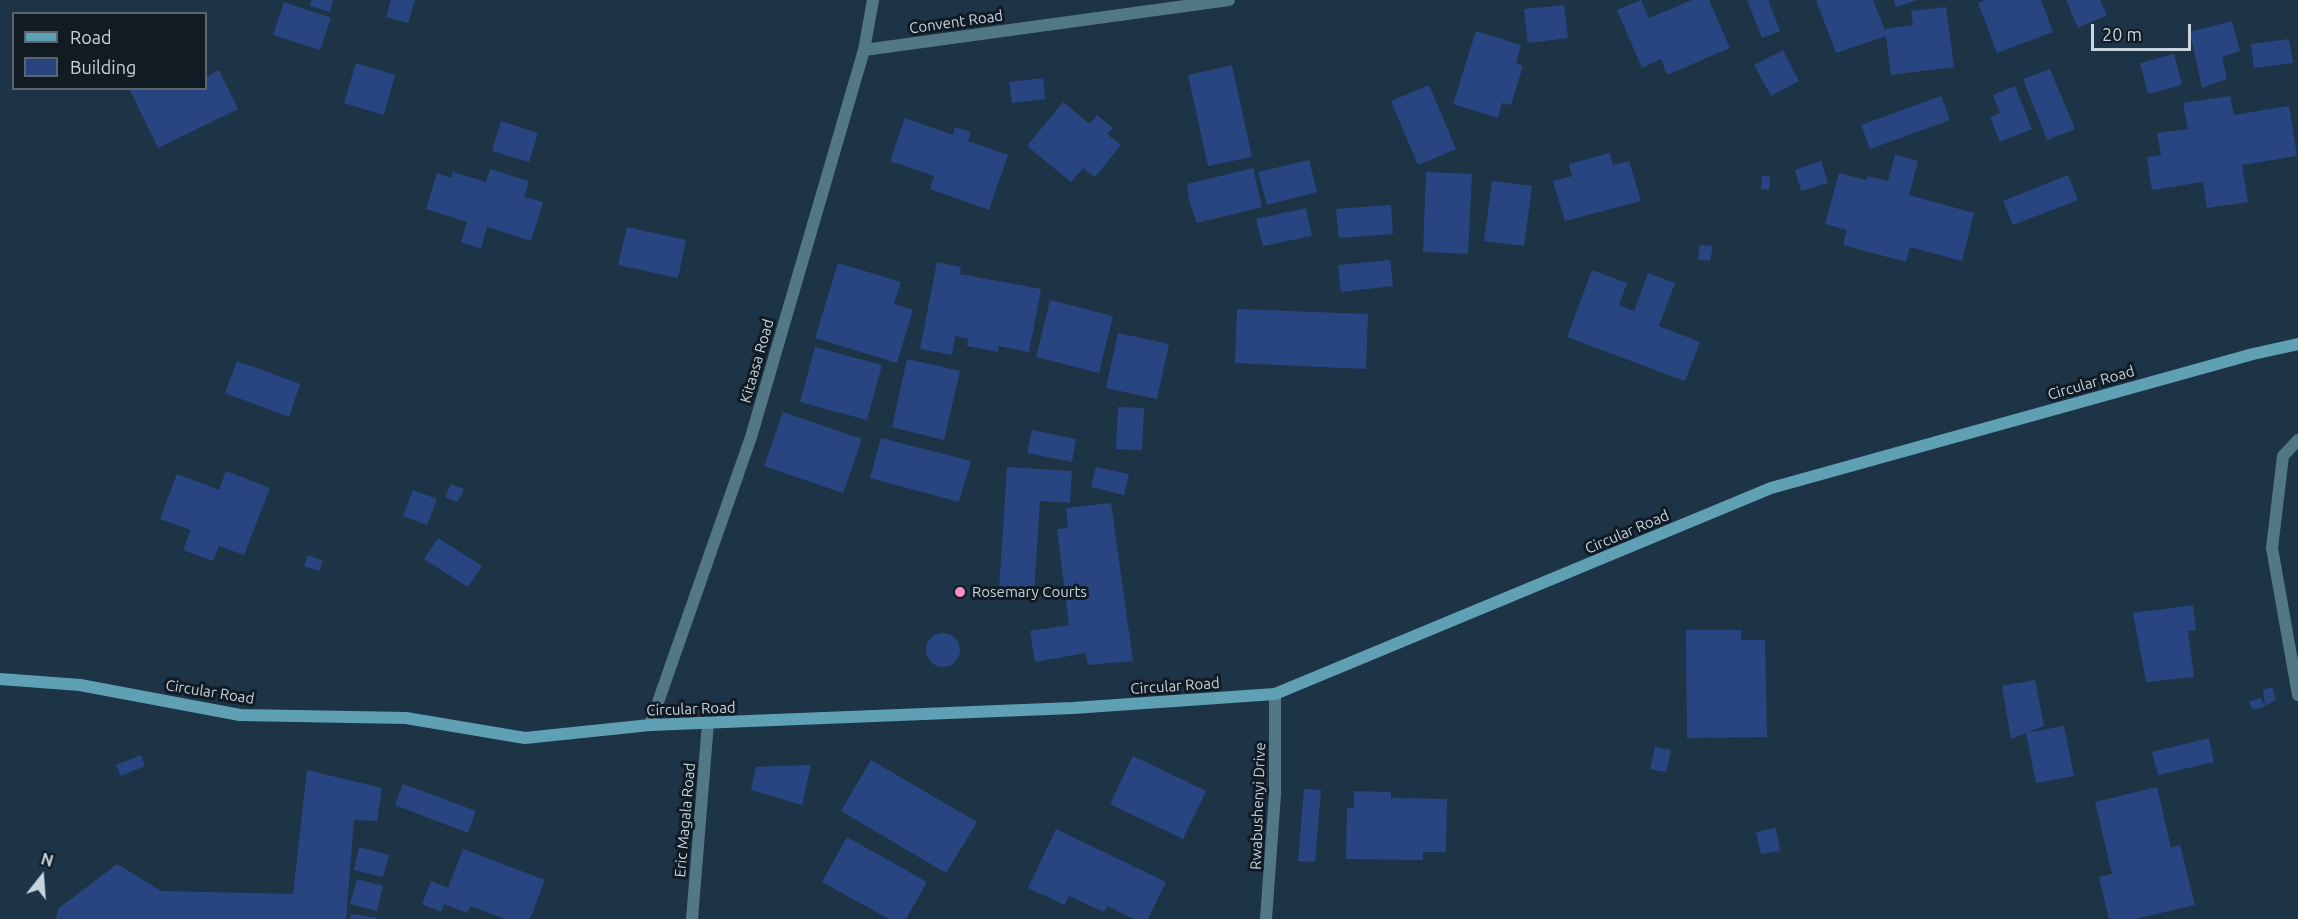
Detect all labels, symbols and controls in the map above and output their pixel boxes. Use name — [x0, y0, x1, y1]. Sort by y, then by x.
street label: Convent Road — [908, 7, 1004, 37]
legend — [12, 12, 207, 90]
scale bar — [2094, 12, 2194, 50]
text: 20 m — [2102, 24, 2142, 44]
text: Road — [70, 27, 112, 47]
text: Building — [70, 57, 136, 77]
street label: Kitaasa Road — [736, 317, 778, 405]
street label: Circular Road — [2046, 362, 2136, 404]
street label: Circular Road — [1582, 506, 1672, 558]
place label: Rosemary Courts — [972, 583, 1087, 601]
marker: Rosemary Courts — [953, 585, 967, 599]
street label: Circular Road — [1130, 674, 1220, 698]
street label: Circular Road — [164, 676, 256, 708]
street label: Circular Road — [646, 698, 736, 720]
street label: Rwabushenyi Drive — [1247, 742, 1269, 870]
street label: Eric Magala Road — [671, 762, 699, 878]
north arrow — [12, 847, 72, 907]
text: N — [39, 849, 56, 870]

